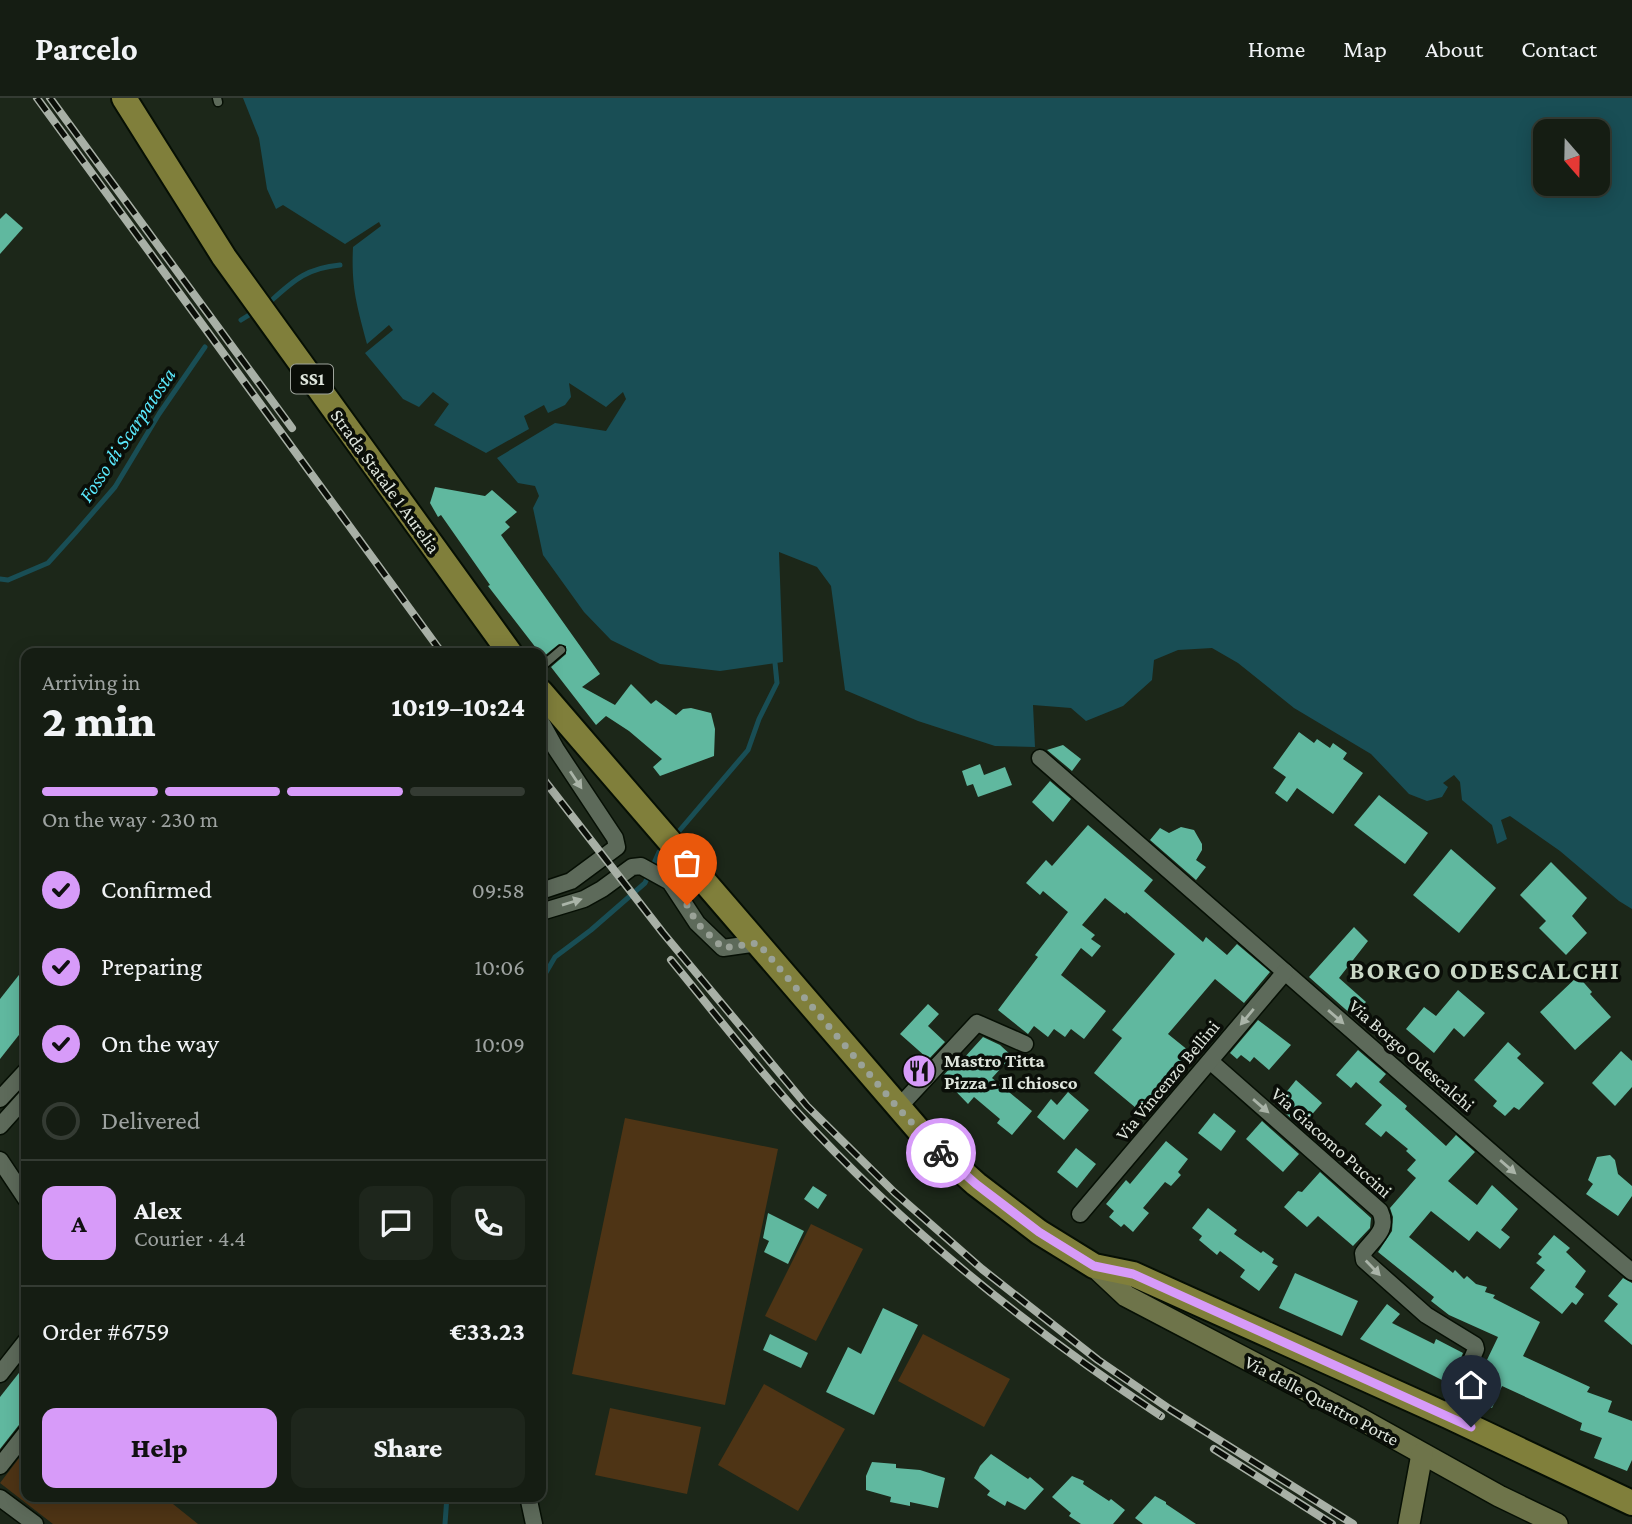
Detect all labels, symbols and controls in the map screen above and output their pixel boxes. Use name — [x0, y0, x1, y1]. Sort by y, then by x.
text: Parcelo — [35, 30, 138, 67]
text: Home — [1248, 35, 1305, 62]
text: Map — [1343, 35, 1387, 62]
text: About — [1425, 35, 1483, 62]
text: Contact — [1521, 35, 1597, 62]
north arrow — [1533, 119, 1610, 196]
map controls — [1533, 119, 1610, 196]
water label: Fosso di Scarpatosta — [73, 363, 181, 506]
road number: SS1 — [291, 365, 333, 394]
street label: Strada Statale 1 Aurelia — [326, 405, 445, 557]
text: Arriving in — [42, 669, 140, 695]
text: 10:19–10:24 — [391, 693, 525, 722]
text: 2 min — [42, 695, 156, 746]
one-way arrow — [569, 771, 583, 789]
text: On the way · 230 m — [42, 806, 218, 832]
pin — [657, 833, 717, 905]
icon: bag — [668, 844, 706, 882]
icon: check — [42, 871, 80, 909]
text: Confirmed — [101, 875, 212, 904]
text: 09:58 — [472, 877, 525, 903]
one-way arrow — [562, 897, 583, 907]
icon: check — [42, 948, 80, 986]
text: Preparing — [101, 952, 202, 981]
text: 10:06 — [474, 954, 525, 980]
district label: BORGO ODESCALCHI — [1349, 956, 1621, 985]
street label: Via Borgo Odescalchi — [1345, 995, 1479, 1116]
one-way arrow — [1240, 1008, 1255, 1025]
one-way arrow — [1328, 1009, 1345, 1024]
street label: Via Vincenzo Bellini — [1111, 1016, 1224, 1144]
icon: check — [42, 1025, 80, 1063]
text: On the way — [101, 1029, 219, 1058]
text: 10:09 — [474, 1031, 525, 1057]
place label: Mastro Titta Pizza - Il chiosco — [944, 1050, 1078, 1093]
restaurant icon: Mastro Titta Pizza - Il chiosco — [900, 1052, 938, 1090]
street label: Via Giacomo Puccini — [1267, 1083, 1396, 1202]
one-way arrow — [1252, 1098, 1270, 1114]
text: Delivered — [101, 1106, 200, 1135]
courier — [906, 1118, 976, 1188]
icon: bike — [922, 1134, 960, 1172]
one-way arrow — [1499, 1159, 1516, 1174]
button: chat — [359, 1186, 433, 1260]
button: phone — [451, 1186, 525, 1260]
text: Alex — [134, 1196, 182, 1225]
text: A — [71, 1209, 87, 1238]
text: Courier · 4.4 — [134, 1225, 246, 1251]
one-way arrow — [1364, 1259, 1380, 1276]
text: Order #6759 — [42, 1317, 170, 1346]
text: €33.23 — [450, 1317, 525, 1346]
street label: Via delle Quattro Porte — [1241, 1351, 1402, 1450]
pin — [1441, 1355, 1501, 1427]
icon: home — [1452, 1366, 1490, 1404]
button: Help — [42, 1408, 277, 1488]
button: Share — [291, 1408, 525, 1488]

